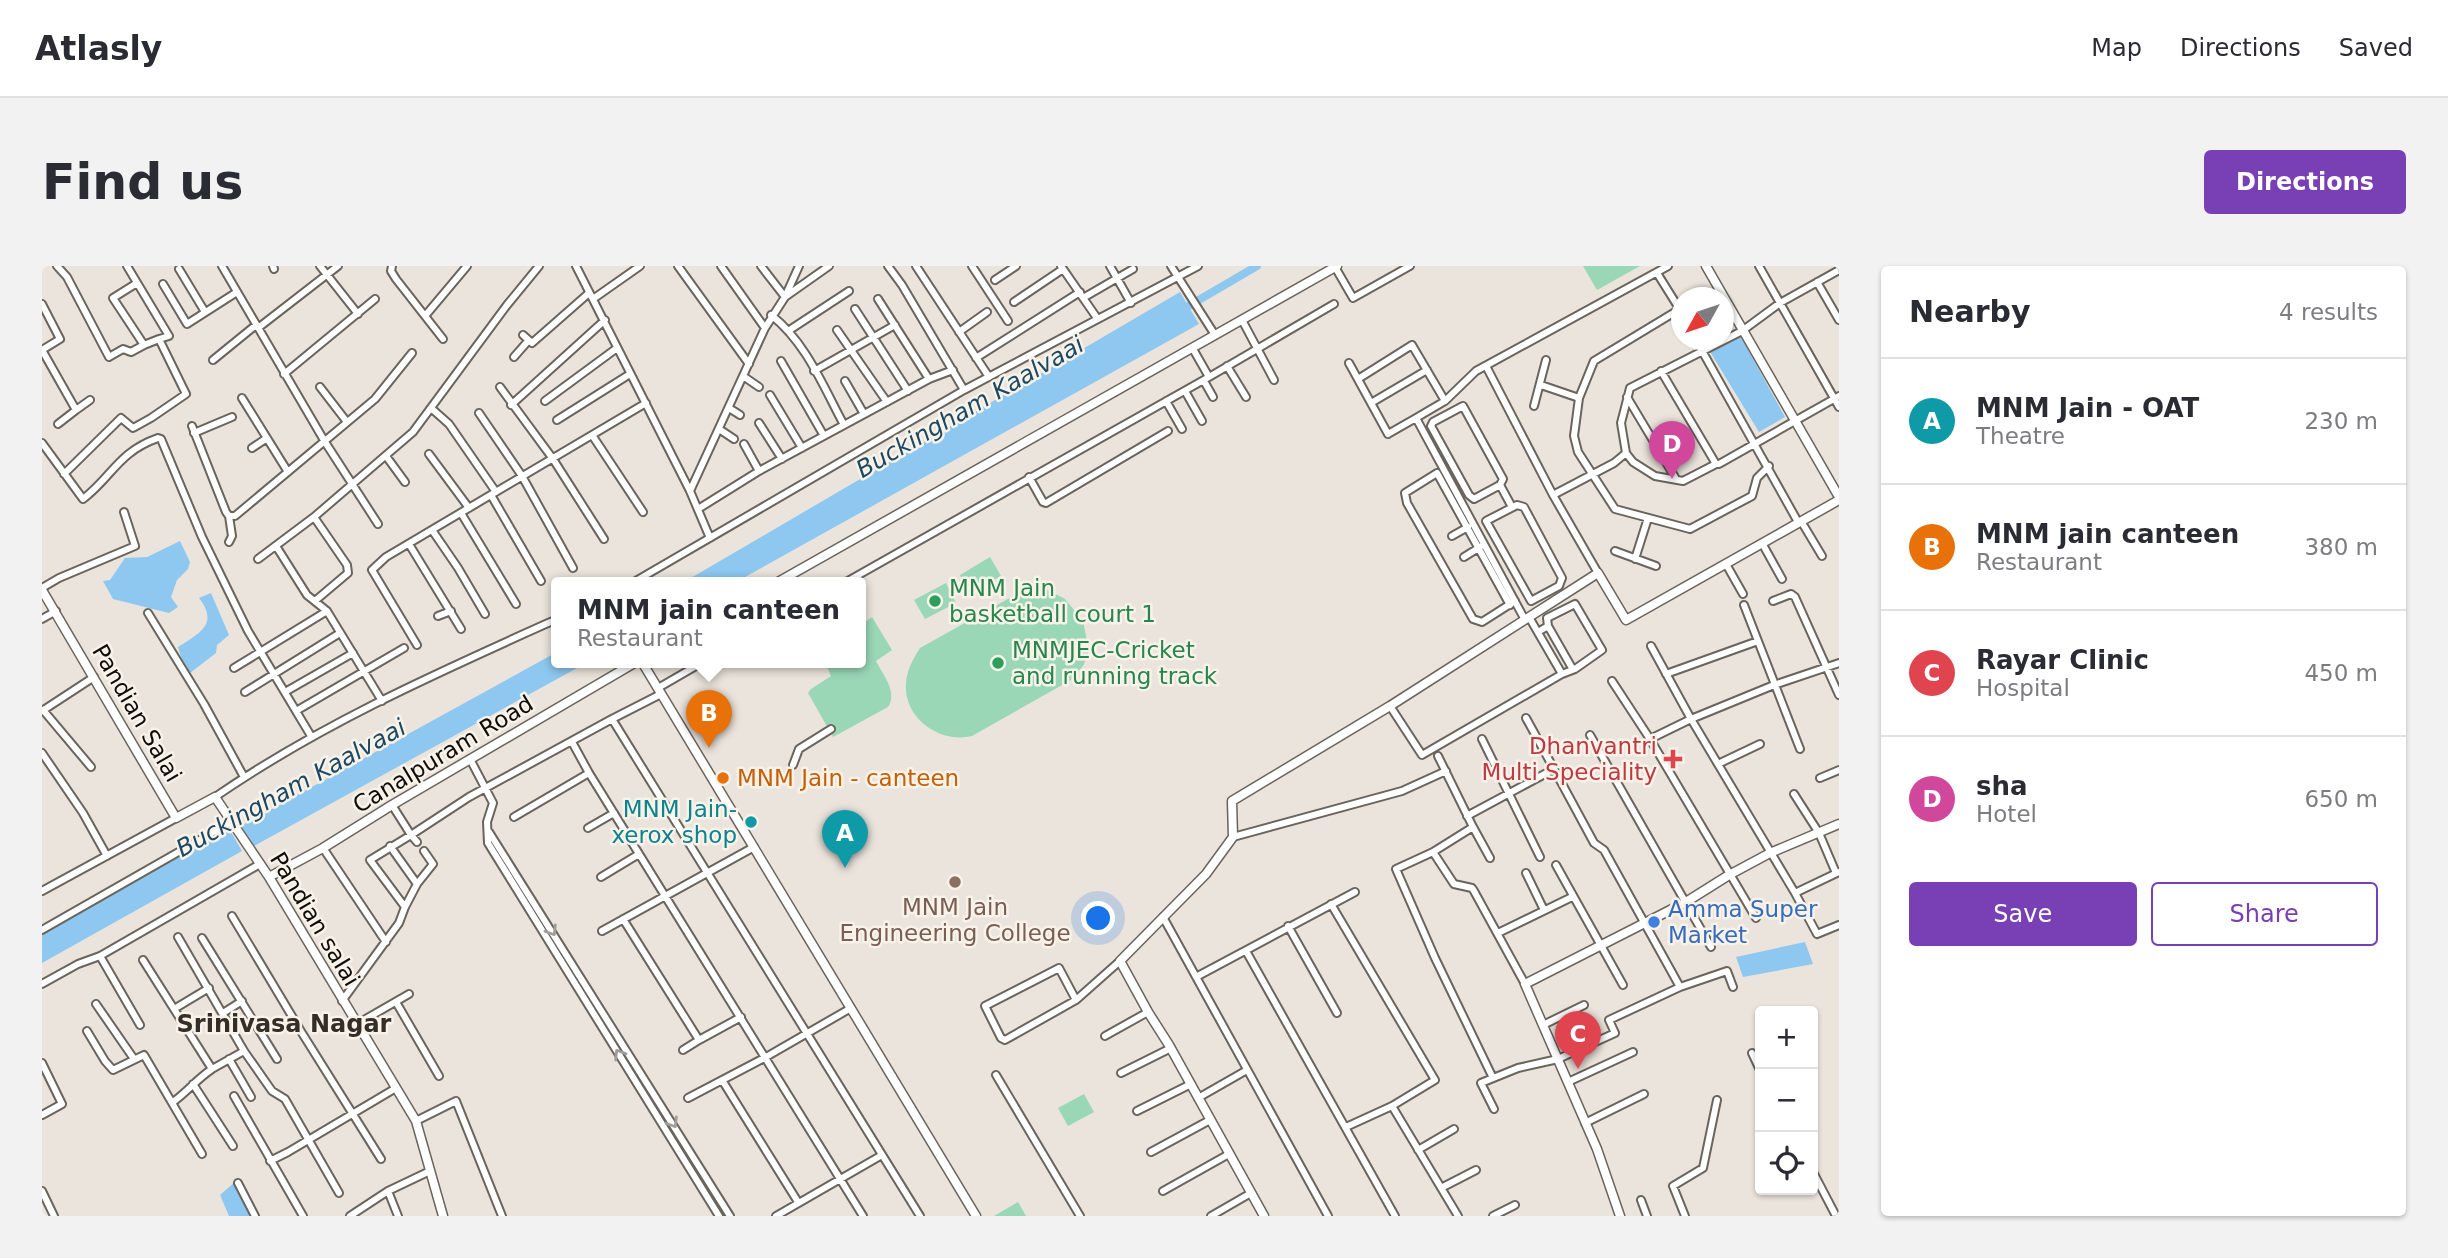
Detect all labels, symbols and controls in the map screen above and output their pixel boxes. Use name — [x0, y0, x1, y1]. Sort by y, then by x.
text: Atlasly — [35, 29, 162, 68]
text: Map — [2091, 34, 2142, 62]
text: Directions — [2180, 34, 2301, 62]
text: Saved — [2339, 34, 2413, 62]
button: Directions — [2204, 150, 2406, 214]
text: Find us — [42, 154, 243, 211]
north arrow — [1671, 287, 1734, 350]
text: Nearby — [1909, 294, 2031, 329]
text: 4 results — [2279, 299, 2378, 325]
water label: Buckingham Kaalvaai — [851, 330, 1089, 484]
text: MNM Jain - OAT — [1976, 393, 2199, 423]
text: A — [1923, 408, 1941, 434]
text: 230 m — [2304, 408, 2378, 434]
pin: D — [1649, 421, 1695, 479]
text: Theatre — [1976, 423, 2065, 449]
text: MNM jain canteen — [1976, 519, 2239, 549]
text: B — [1923, 534, 1941, 560]
text: 380 m — [2304, 534, 2378, 560]
text: Restaurant — [1976, 549, 2102, 575]
place label: MNM Jain basketball court 1 — [949, 575, 1156, 627]
popup — [551, 577, 866, 668]
marker: MNM Jain basketball court 1 — [927, 593, 943, 609]
text: MNM jain canteen — [577, 595, 840, 625]
text: Restaurant — [577, 625, 703, 651]
place label: MNMJEC-Cricket and running track — [1012, 637, 1218, 689]
street label: Pandian Salai — [87, 640, 187, 786]
text: Rayar Clinic — [1976, 645, 2149, 675]
marker: MNMJEC-Cricket and running track — [990, 655, 1006, 671]
text: C — [1924, 660, 1940, 686]
text: 450 m — [2304, 660, 2378, 686]
text: Hospital — [1976, 675, 2070, 701]
street label: Canalpuram Road — [348, 690, 538, 818]
pin: B — [686, 690, 732, 748]
water label: Buckingham Kaalvaai — [171, 713, 411, 863]
place label: Dhanvantri Multi Speciality — [1482, 733, 1657, 785]
marker: Dhanvantri Multi Speciality — [1663, 749, 1683, 769]
place label: MNM Jain - canteen — [737, 765, 959, 791]
marker: MNM Jain - canteen — [715, 770, 731, 786]
text: sha — [1976, 771, 2028, 801]
text: D — [1922, 786, 1942, 812]
text: 650 m — [2304, 786, 2378, 812]
place label: MNM Jain- xerox shop — [611, 796, 737, 848]
text: Hotel — [1976, 801, 2037, 827]
pin: A — [822, 810, 868, 868]
marker: MNM Jain- xerox shop — [743, 814, 759, 830]
street label: Pandian salai — [265, 847, 365, 991]
marker: MNM Jain Engineering College — [947, 874, 963, 890]
button: Save — [1909, 882, 2137, 946]
button: Share — [2151, 882, 2378, 946]
place label: MNM Jain Engineering College — [839, 894, 1071, 946]
place label: Amma Super Market — [1668, 896, 1818, 948]
your location — [1081, 901, 1115, 935]
marker: Amma Super Market — [1646, 914, 1662, 930]
one-way arrow — [544, 923, 557, 936]
map controls — [1755, 1006, 1818, 1195]
button: + — [1755, 1006, 1818, 1069]
district label: Srinivasa Nagar — [177, 1010, 392, 1038]
pin: C — [1555, 1011, 1601, 1069]
one-way arrow — [614, 1048, 627, 1061]
button: − — [1755, 1069, 1818, 1132]
one-way arrow — [664, 1116, 677, 1129]
button: locate — [1755, 1132, 1818, 1195]

